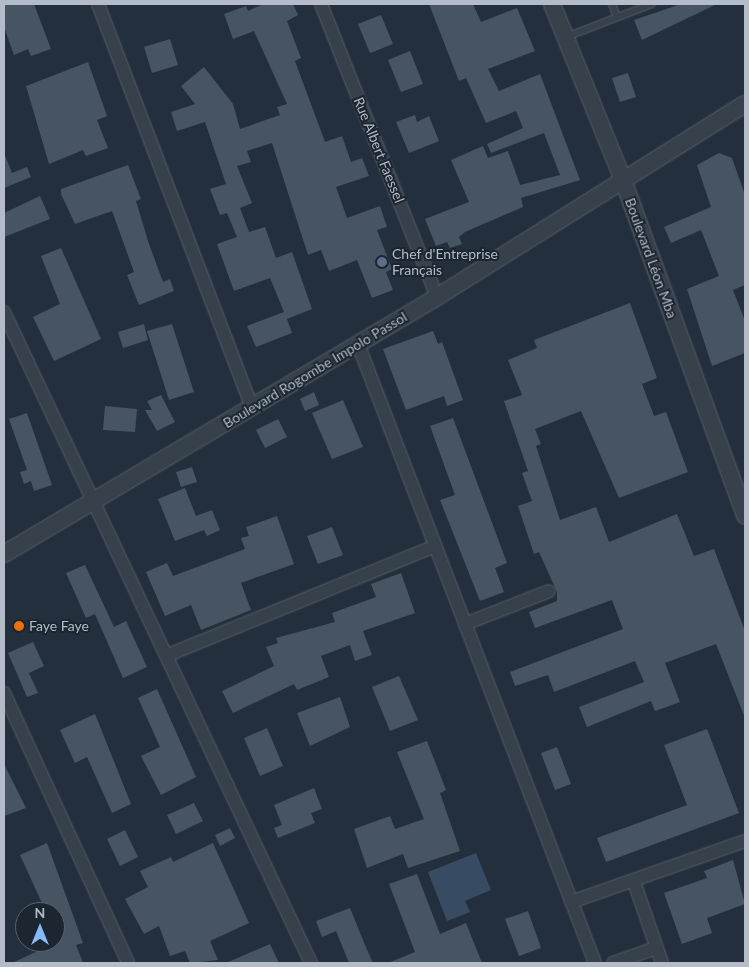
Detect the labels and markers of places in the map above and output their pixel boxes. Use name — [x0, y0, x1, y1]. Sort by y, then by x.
place label: Chef d'Entreprise Français — [392, 246, 498, 278]
marker: Chef d'Entreprise Français — [376, 256, 388, 268]
place label: Faye Faye — [29, 618, 89, 634]
marker: Faye Faye — [13, 620, 25, 632]

